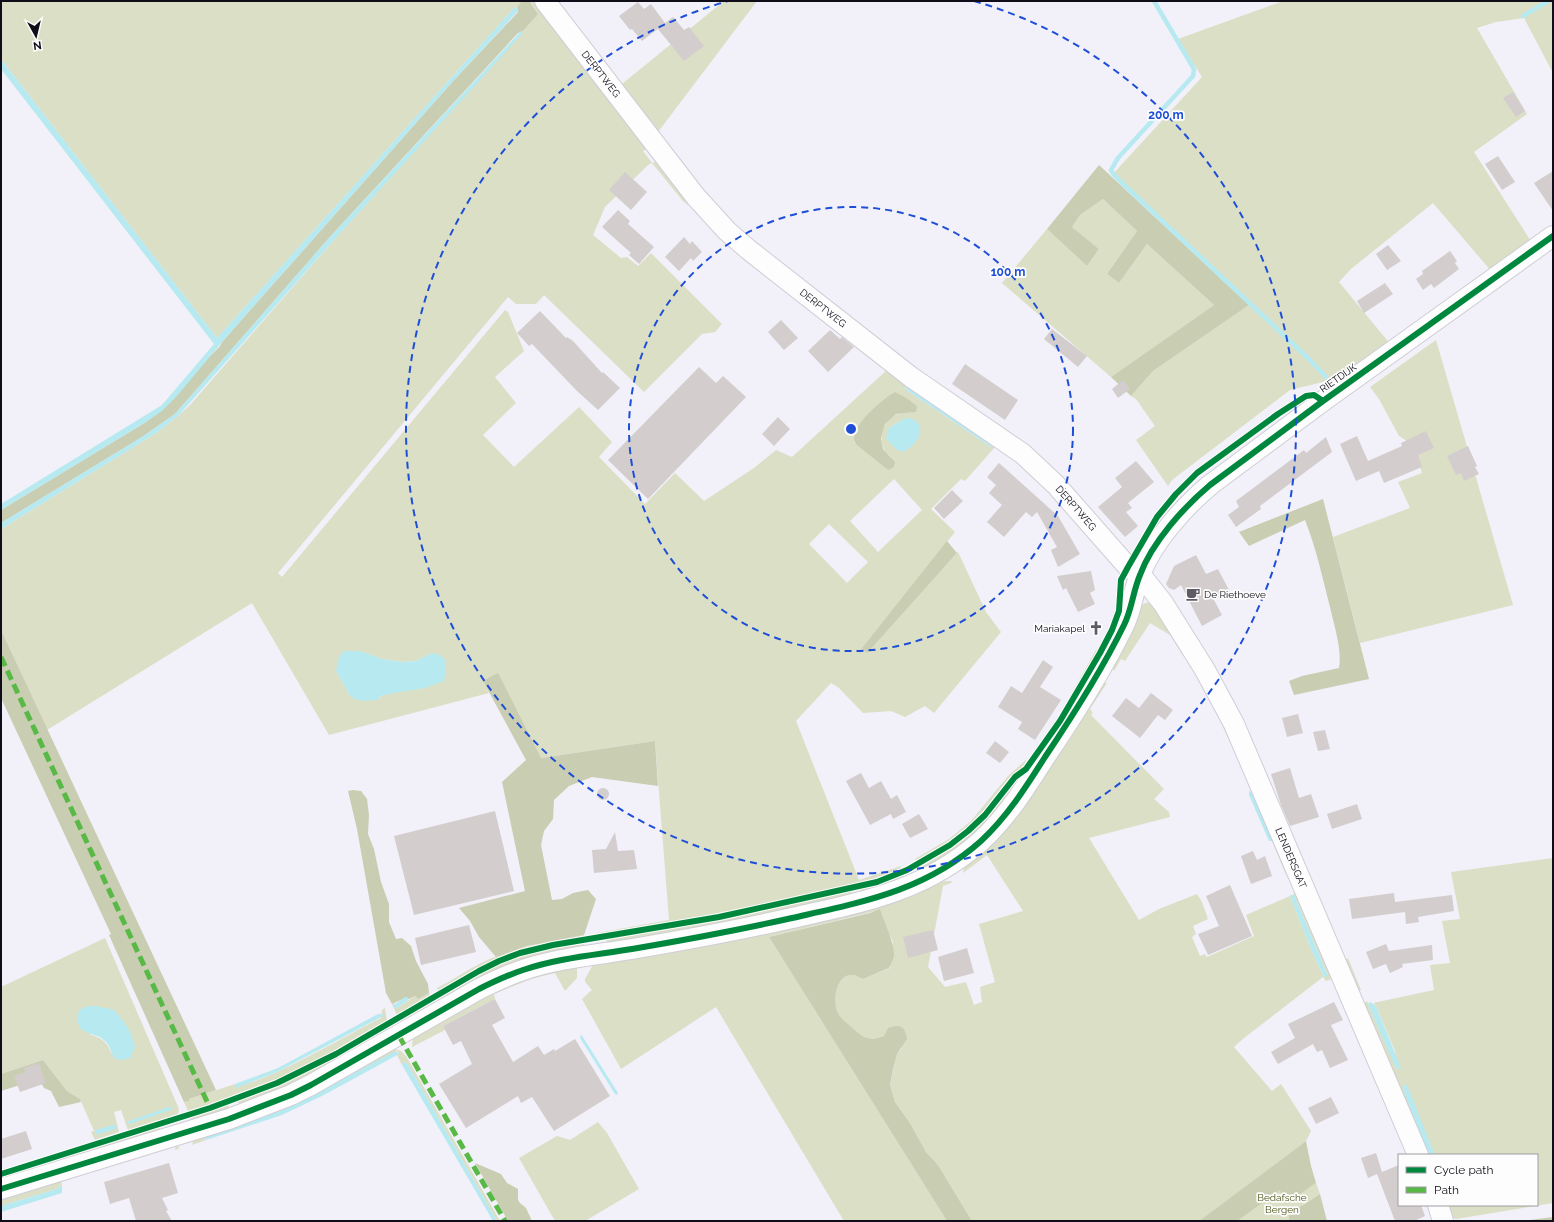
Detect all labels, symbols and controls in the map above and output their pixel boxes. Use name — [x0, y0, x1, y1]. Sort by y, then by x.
north arrow — [16, 16, 56, 56]
text: N — [32, 38, 42, 52]
street label: DERPTWEG — [580, 49, 622, 99]
text: 200 m — [1148, 108, 1184, 122]
text: 100 m — [991, 265, 1025, 279]
street label: DERPTWEG — [798, 287, 848, 329]
street label: RIETDIJK — [1318, 361, 1359, 395]
centre of rings — [844, 422, 858, 436]
street label: DERPTWEG — [1054, 483, 1098, 533]
cafe icon: De Riethoeve — [1185, 586, 1201, 602]
place label: De Riethoeve — [1204, 589, 1266, 600]
church icon: Mariakapel — [1088, 620, 1104, 636]
place label: Mariakapel — [1034, 623, 1085, 634]
street label: LENDERSGAT — [1273, 826, 1309, 890]
legend — [1398, 1154, 1538, 1206]
text: Cycle path — [1434, 1163, 1493, 1177]
text: Path — [1434, 1183, 1459, 1197]
park label: Bedafsche Bergen — [1257, 1192, 1307, 1215]

